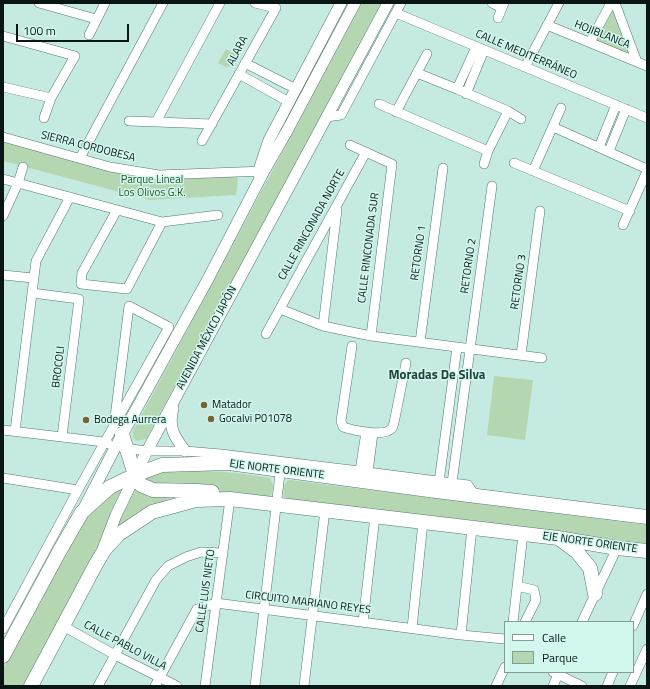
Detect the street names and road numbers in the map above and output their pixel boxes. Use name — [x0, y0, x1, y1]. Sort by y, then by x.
street label: HOJIBLANCA — [572, 18, 632, 52]
street label: CALLE MEDITERRÁNEO — [473, 28, 579, 82]
street label: ALARA — [225, 34, 251, 68]
street label: SIERRA CORDOBESA — [39, 129, 137, 165]
street label: CALLE RINCONADA NORTE — [276, 167, 348, 283]
street label: CALLE RINCONADA SUR — [356, 192, 382, 304]
street label: RETORNO 1 — [409, 224, 429, 282]
street label: RETORNO 2 — [459, 237, 479, 295]
street label: RETORNO 3 — [509, 253, 529, 311]
street label: AVENIDA MÉXICO JAPÓN — [174, 284, 240, 392]
street label: BROCOLI — [50, 345, 68, 389]
street label: EJE NORTE ORIENTE — [229, 458, 325, 482]
street label: EJE NORTE ORIENTE — [542, 530, 638, 556]
street label: CALLE LUIS NIETO — [194, 549, 218, 633]
street label: CIRCUITO MARIANO REYES — [245, 589, 371, 617]
street label: CALLE PABLO VILLA — [81, 619, 169, 673]

